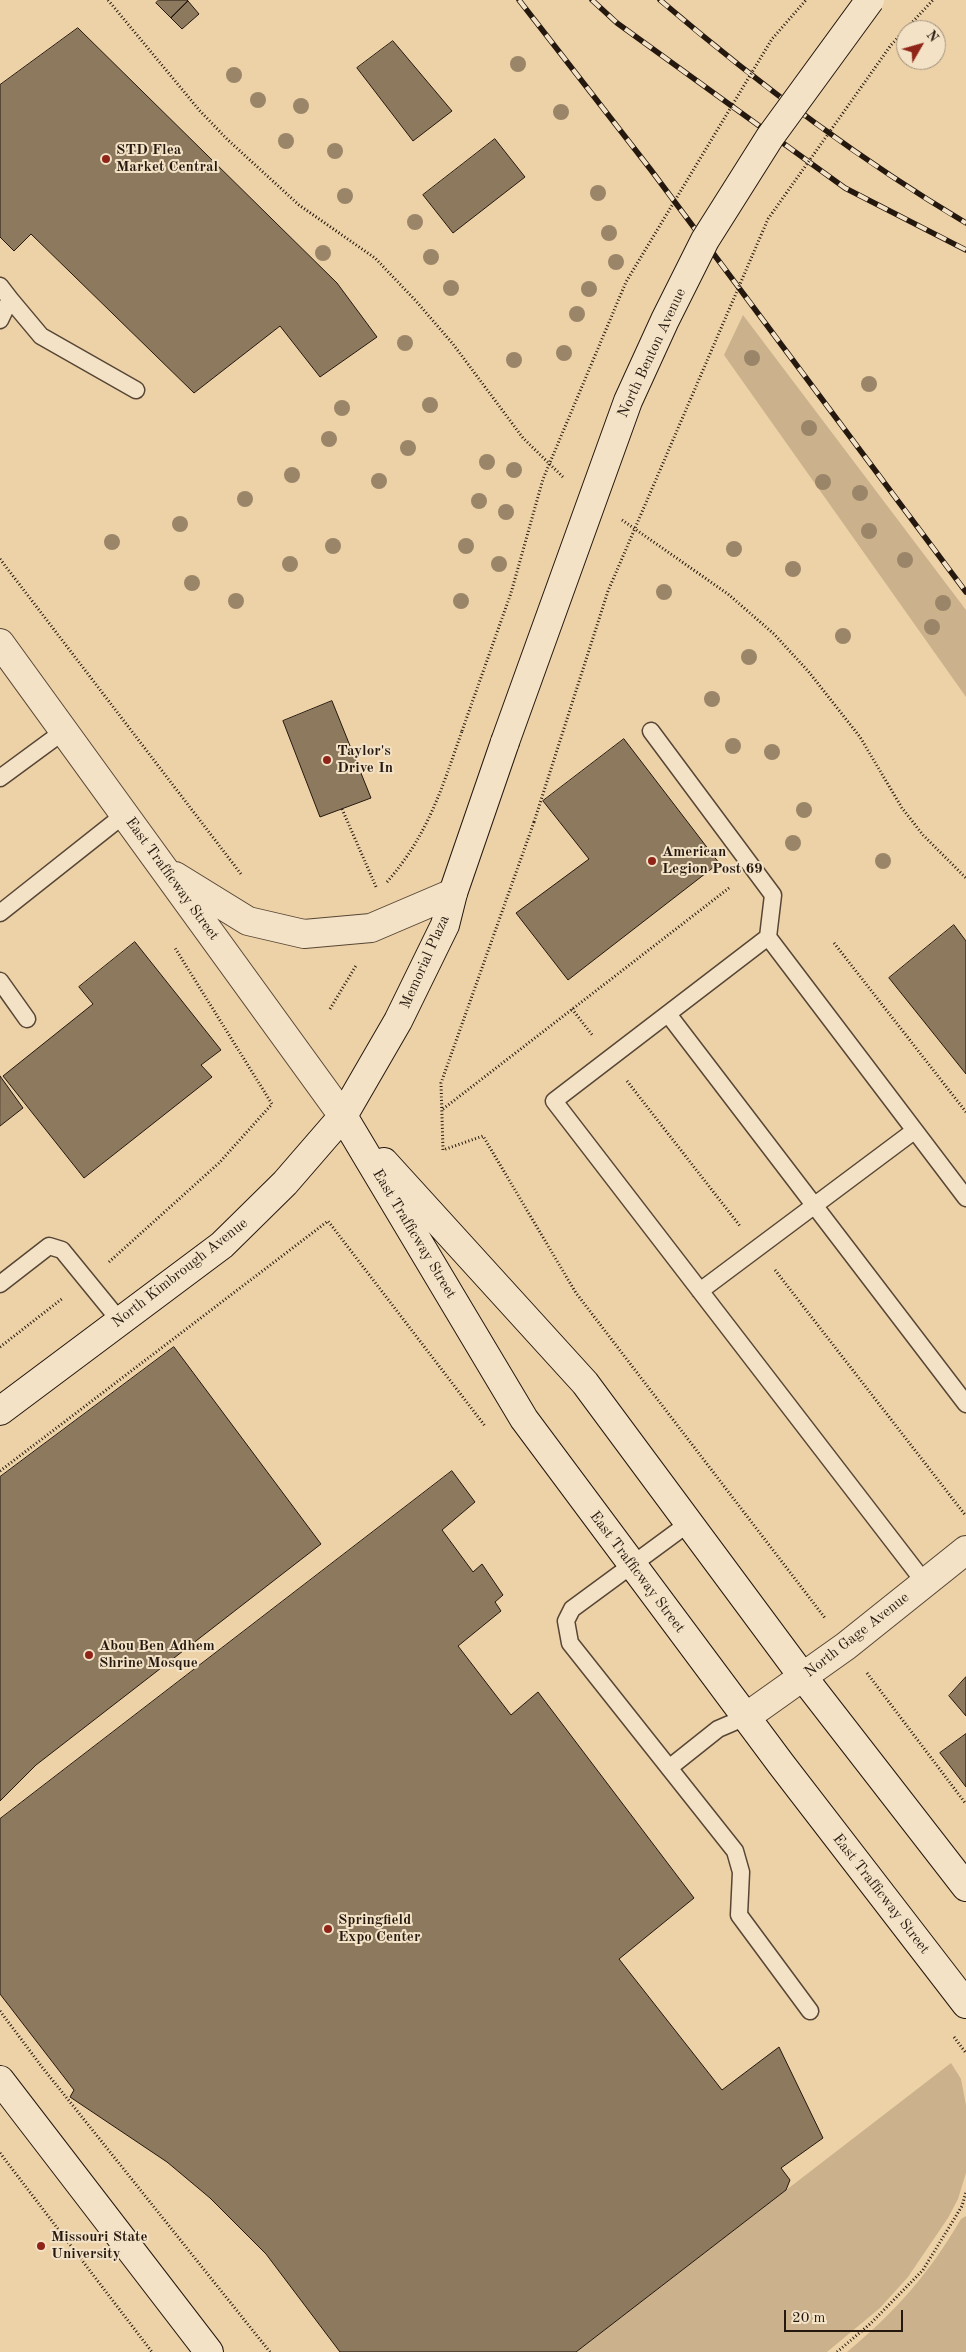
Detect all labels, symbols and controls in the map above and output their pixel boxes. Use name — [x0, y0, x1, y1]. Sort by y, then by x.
north arrow — [896, 20, 946, 70]
text: N — [923, 28, 941, 45]
place label: STD Flea Market Central — [116, 141, 218, 176]
marker: STD Flea Market Central — [100, 153, 112, 165]
street label: North Benton Avenue — [614, 285, 690, 421]
place label: Taylor's Drive In — [337, 742, 393, 777]
marker: Taylor's Drive In — [321, 754, 333, 766]
street label: East Trafficway Street — [121, 814, 223, 944]
place label: American Legion Post 69 — [662, 843, 763, 878]
marker: American Legion Post 69 — [646, 855, 658, 867]
street label: Memorial Plaza — [396, 913, 454, 1011]
street label: East Trafficway Street — [368, 1166, 460, 1302]
street label: North Kimbrough Avenue — [108, 1214, 252, 1332]
street label: East Trafficway Street — [585, 1508, 689, 1636]
street label: North Gage Avenue — [801, 1589, 913, 1681]
place label: Abou Ben Adhem Shrine Mosque — [99, 1637, 215, 1672]
marker: Abou Ben Adhem Shrine Mosque — [83, 1649, 95, 1661]
street label: East Trafficway Street — [828, 1830, 934, 1958]
place label: Springfield Expo Center — [338, 1911, 420, 1946]
marker: Springfield Expo Center — [322, 1923, 334, 1935]
place label: Missouri State University — [51, 2228, 148, 2263]
marker: Missouri State University — [35, 2240, 47, 2252]
scale bar — [786, 2300, 905, 2332]
text: 20 m — [792, 2311, 826, 2326]

